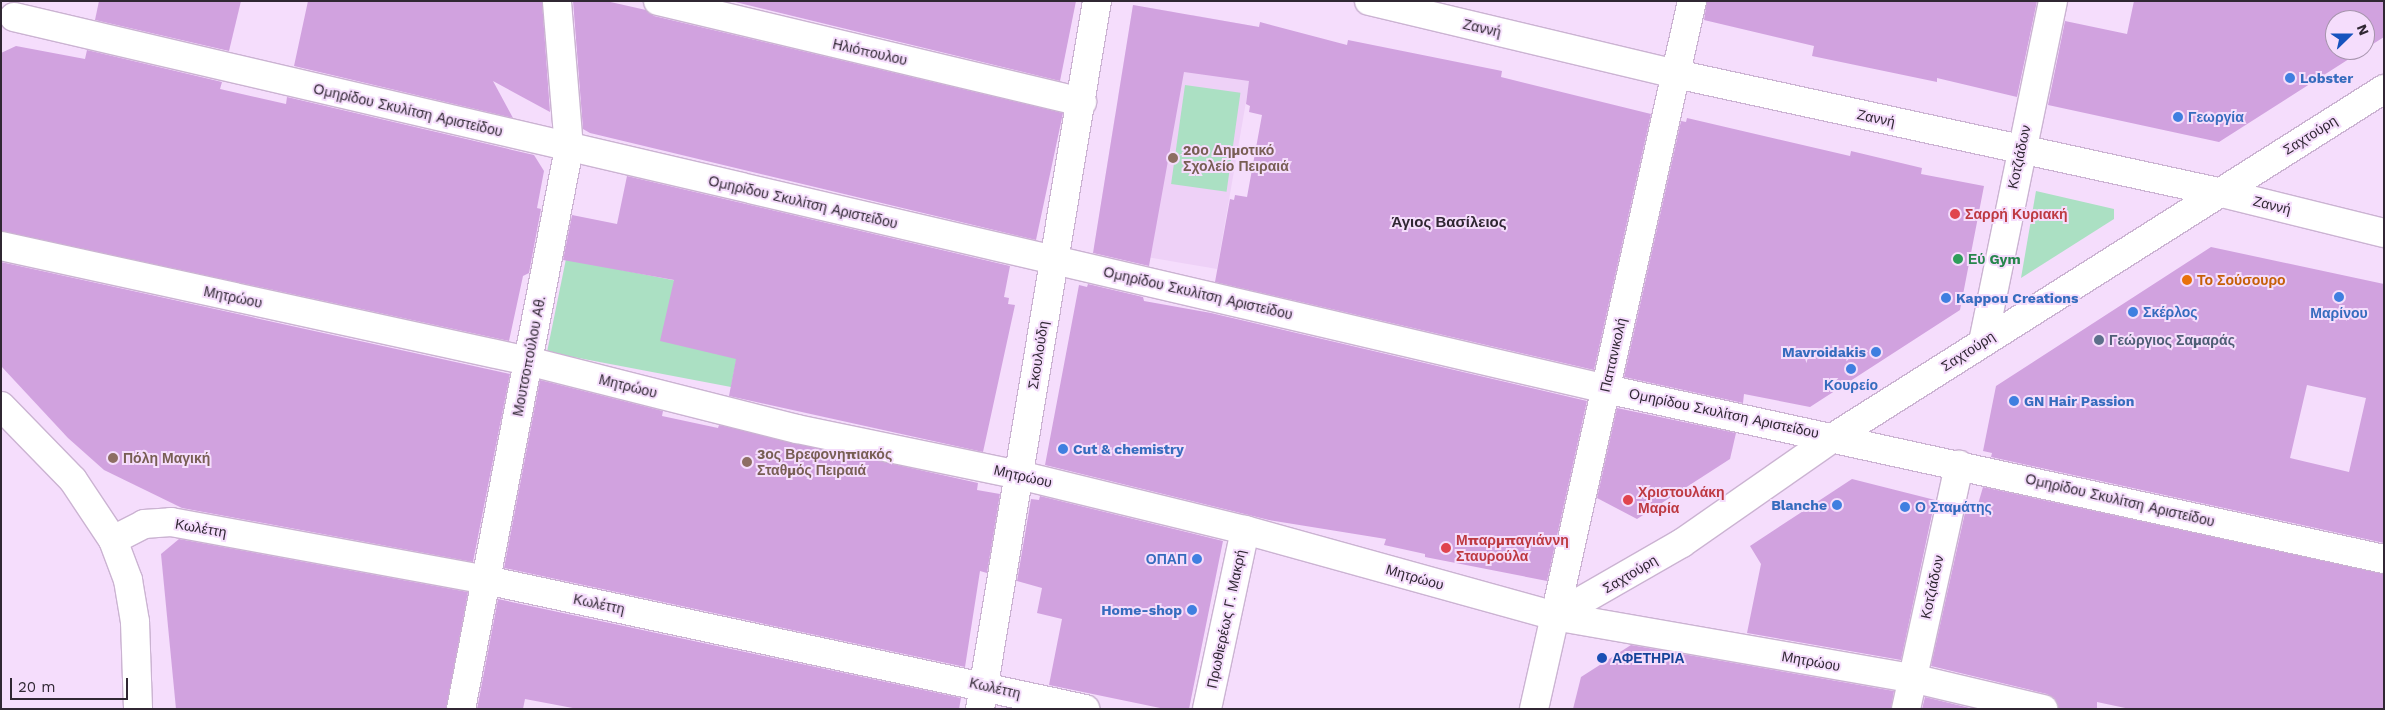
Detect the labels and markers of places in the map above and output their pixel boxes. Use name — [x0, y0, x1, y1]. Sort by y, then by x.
place label: Lobster — [2300, 70, 2353, 86]
marker: Lobster — [2284, 72, 2296, 84]
place label: Γεωργία — [2188, 109, 2244, 125]
marker: Γεωργία — [2172, 111, 2184, 123]
place label: 20ο Δημοτικό Σχολείο Πειραιά — [1183, 142, 1289, 174]
marker: 20ο Δημοτικό Σχολείο Πειραιά — [1167, 152, 1179, 164]
place label: Σαρρή Κυριακή — [1965, 206, 2068, 222]
marker: Σαρρή Κυριακή — [1949, 208, 1961, 220]
place label: Εύ Gym — [1968, 251, 2021, 267]
marker: Εύ Gym — [1952, 253, 1964, 265]
place label: Το Σούσουρο — [2197, 272, 2286, 288]
marker: Το Σούσουρο — [2181, 274, 2193, 286]
place label: Kappou Creations — [1956, 290, 2078, 306]
marker: Μαρίνου — [2333, 291, 2345, 303]
marker: Kappou Creations — [1940, 292, 1952, 304]
place label: Σκέρλος — [2143, 304, 2198, 320]
place label: Μαρίνου — [2310, 305, 2368, 321]
marker: Σκέρλος — [2127, 306, 2139, 318]
place label: Γεώργιος Σαμαράς — [2109, 332, 2235, 348]
marker: Γεώργιος Σαμαράς — [2093, 334, 2105, 346]
place label: Mavroidakis — [1782, 344, 1866, 360]
marker: Mavroidakis — [1870, 346, 1882, 358]
marker: Κουρείο — [1845, 363, 1857, 375]
place label: Κουρείο — [1824, 377, 1878, 393]
place label: GN Hair Passion — [2024, 393, 2135, 409]
marker: GN Hair Passion — [2008, 395, 2020, 407]
place label: Cut & chemistry — [1073, 441, 1184, 457]
marker: Cut & chemistry — [1057, 443, 1069, 455]
place label: 3ος Βρεφονηπιακός Σταθμός Πειραιά — [757, 446, 892, 478]
place label: Πόλη Μαγική — [123, 450, 210, 466]
marker: Πόλη Μαγική — [107, 452, 119, 464]
marker: 3ος Βρεφονηπιακός Σταθμός Πειραιά — [741, 456, 753, 468]
place label: Χριστουλάκη Μαρία — [1638, 484, 1725, 516]
marker: Χριστουλάκη Μαρία — [1622, 494, 1634, 506]
place label: Blanche — [1771, 497, 1827, 513]
marker: Blanche — [1831, 499, 1843, 511]
place label: Ο Σταμάτης — [1915, 499, 1992, 515]
marker: Ο Σταμάτης — [1899, 501, 1911, 513]
place label: Μπαρμπαγιάννη Σταυρούλα — [1456, 532, 1569, 564]
marker: Μπαρμπαγιάννη Σταυρούλα — [1440, 542, 1452, 554]
place label: ΟΠΑΠ — [1146, 551, 1187, 567]
marker: ΟΠΑΠ — [1191, 553, 1203, 565]
place label: Home-shop — [1101, 602, 1182, 618]
marker: Home-shop — [1186, 604, 1198, 616]
place label: ΑΦΕΤΗΡΙΑ — [1612, 650, 1685, 666]
marker: ΑΦΕΤΗΡΙΑ — [1596, 652, 1608, 664]

